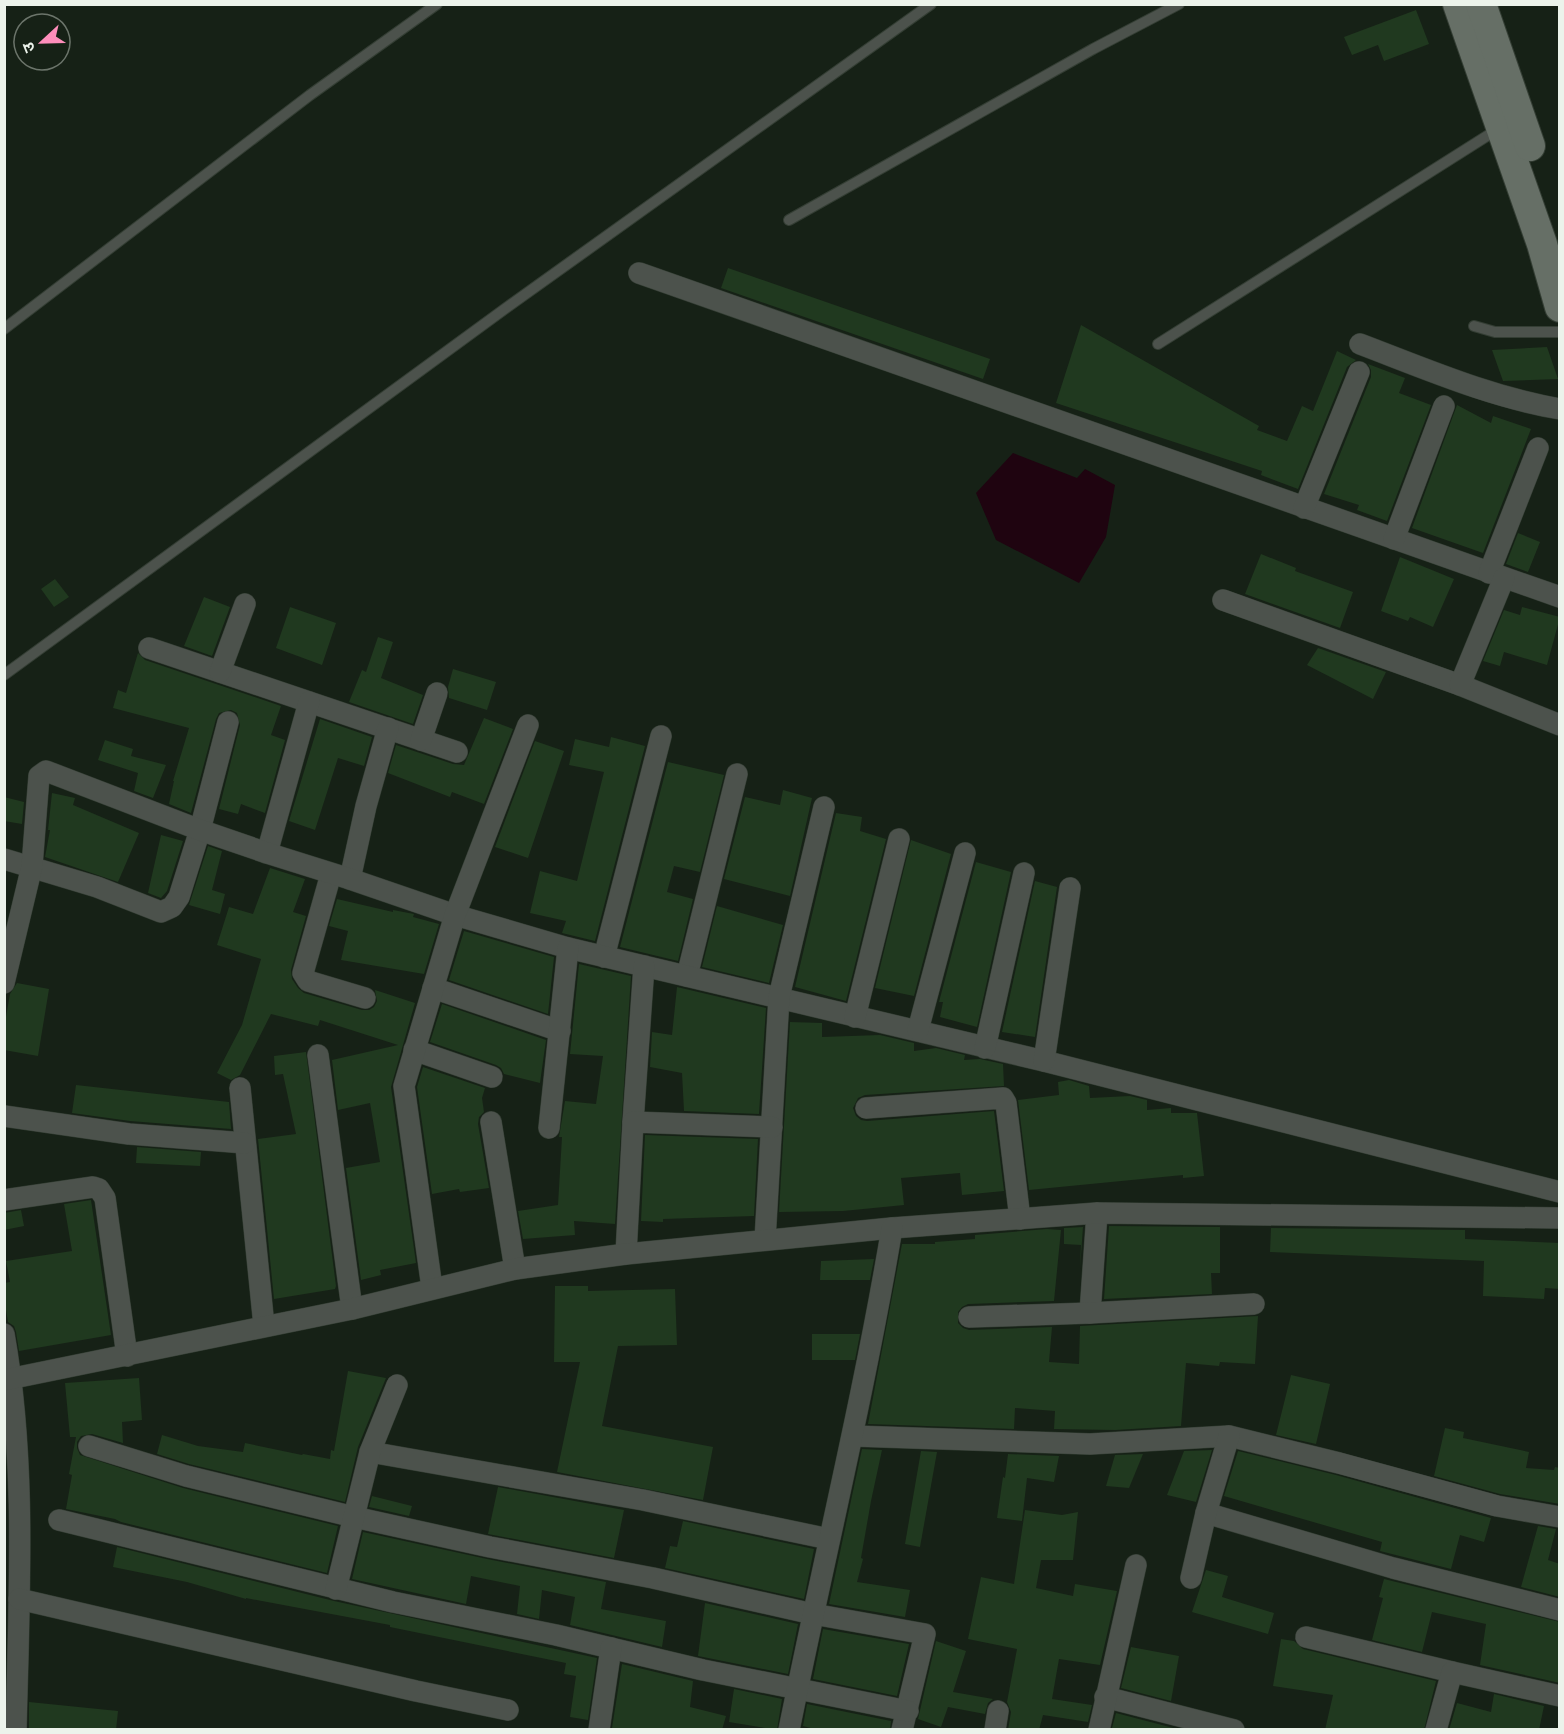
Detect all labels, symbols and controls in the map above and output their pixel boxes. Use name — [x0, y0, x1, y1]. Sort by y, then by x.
north arrow — [12, 12, 72, 72]
text: उ — [19, 39, 40, 55]

